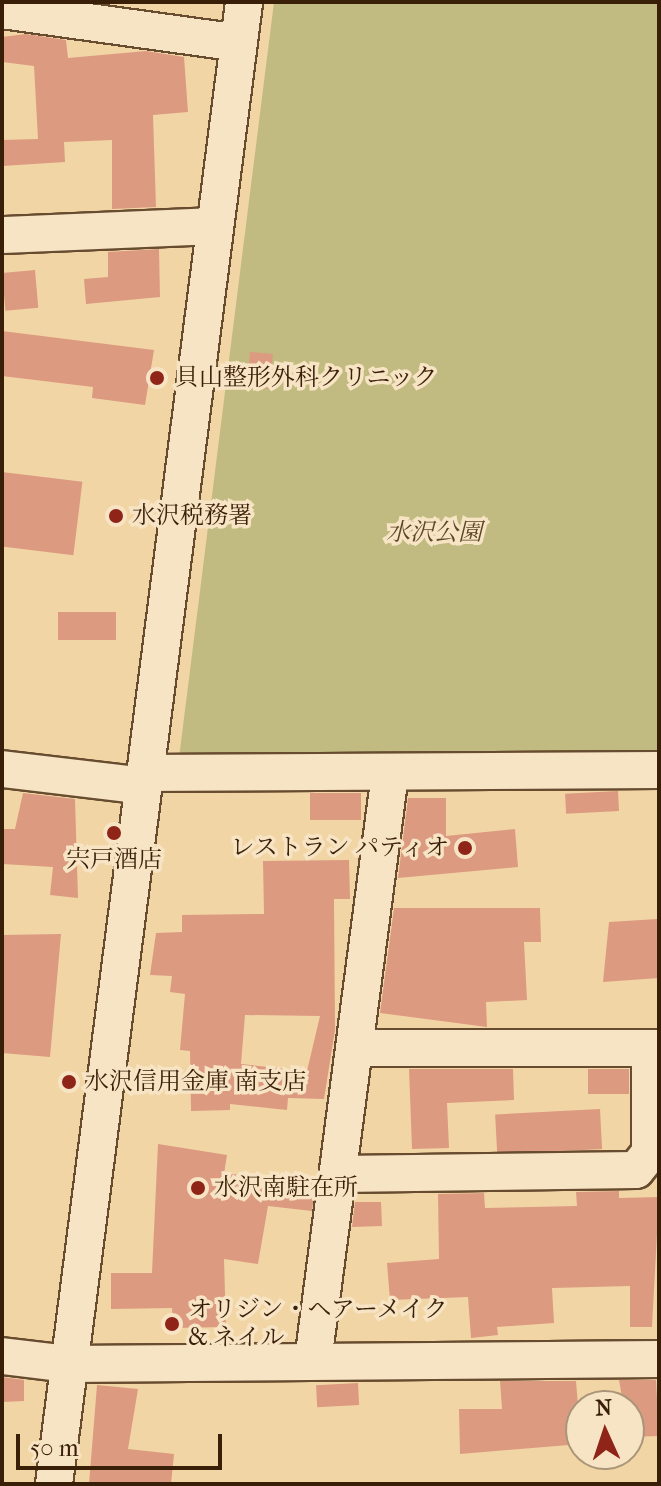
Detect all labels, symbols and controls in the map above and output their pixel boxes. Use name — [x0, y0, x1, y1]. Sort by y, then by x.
place label: 貝山整形外科クリニック — [175, 364, 439, 392]
marker: 貝山整形外科クリニック — [146, 367, 168, 389]
place label: 水沢税務署 — [132, 502, 252, 530]
marker: 水沢税務署 — [107, 507, 125, 525]
park label: 水沢公園 — [386, 519, 482, 547]
marker: 宍戸酒店 — [105, 824, 123, 842]
place label: レストラン パティオ — [228, 834, 449, 862]
marker: レストラン パティオ — [456, 839, 474, 857]
place label: 宍戸酒店 — [66, 846, 162, 874]
place label: 水沢信用金庫 南支店 — [85, 1068, 306, 1096]
marker: 水沢信用金庫 南支店 — [60, 1073, 78, 1091]
place label: 水沢南駐在所 — [214, 1174, 358, 1202]
marker: 水沢南駐在所 — [189, 1179, 207, 1197]
place label: オリジン・ヘアーメイク & ネイル — [188, 1296, 451, 1352]
marker: オリジン・ヘアーメイク & ネイル — [163, 1315, 181, 1333]
north arrow — [565, 1390, 645, 1470]
text: N — [595, 1395, 613, 1421]
scale bar — [20, 1418, 226, 1468]
text: 50 m — [30, 1434, 79, 1462]

